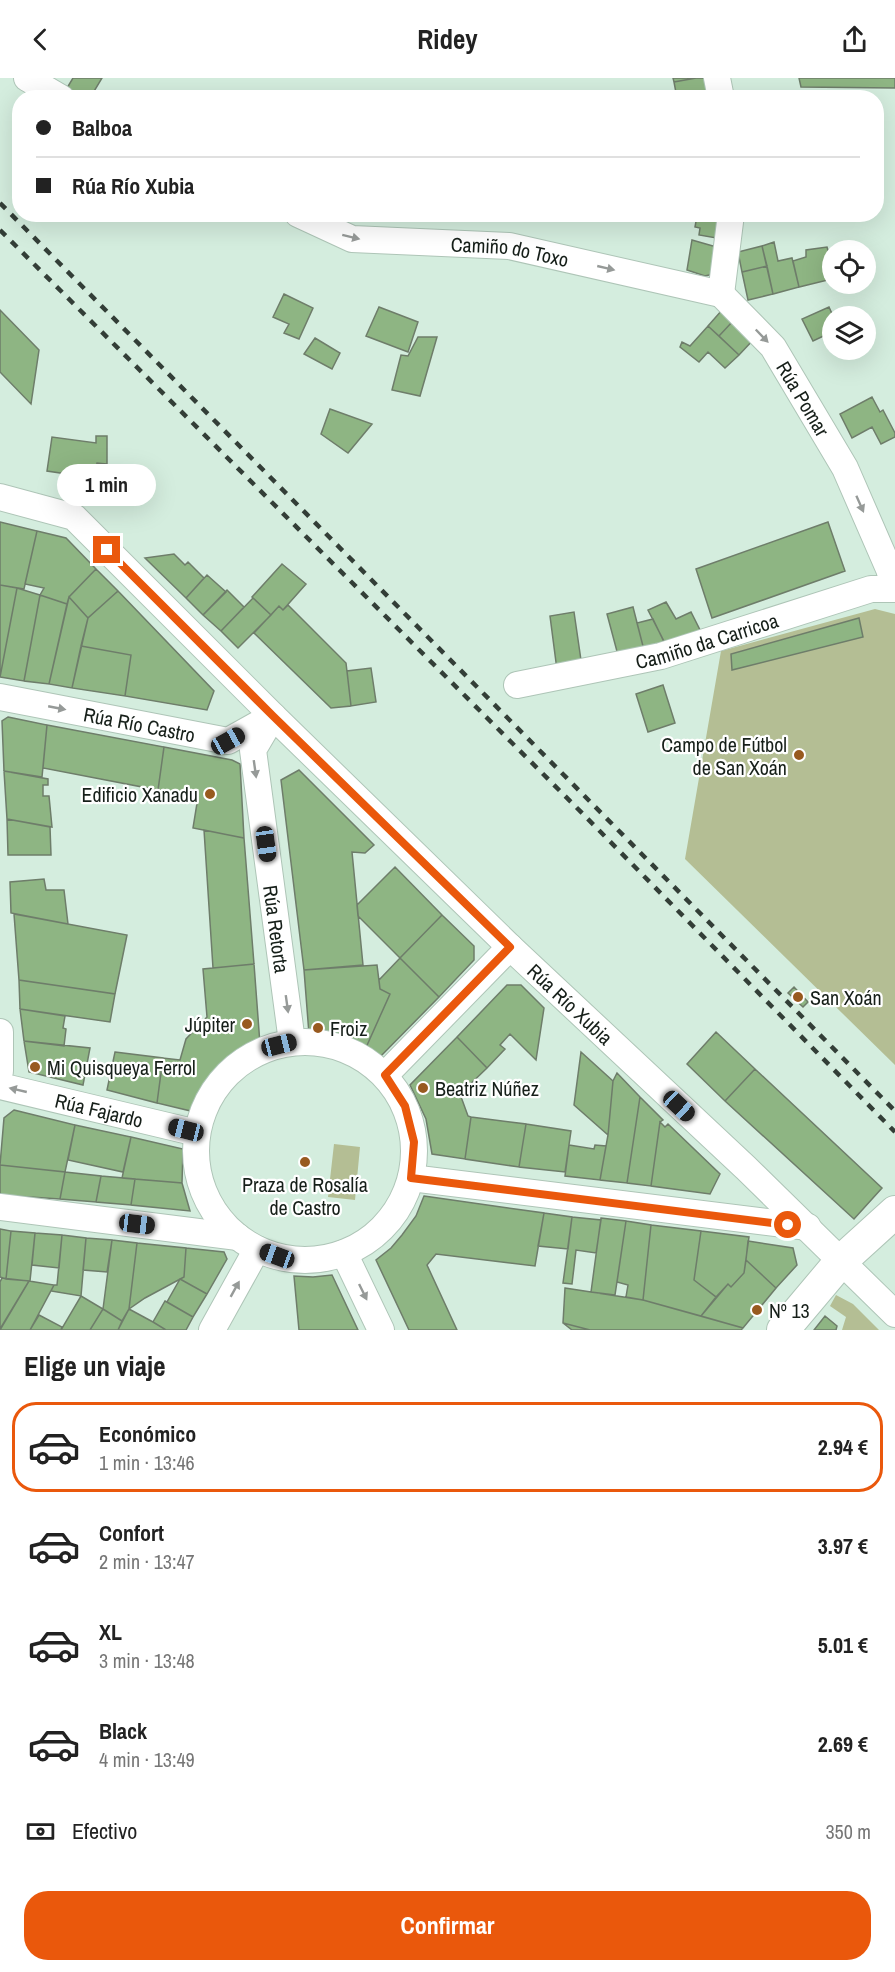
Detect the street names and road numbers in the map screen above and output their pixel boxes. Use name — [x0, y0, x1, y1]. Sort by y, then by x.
street label: Camiño do Toxo — [450, 230, 571, 273]
street label: Rúa Pomar — [771, 356, 837, 441]
street label: Camiño da Carricoa — [633, 606, 781, 674]
street label: Rúa Río Castro — [81, 700, 198, 748]
street label: Rúa Retorta — [258, 883, 296, 975]
street label: Rúa Río Xubia — [522, 957, 619, 1050]
street label: Rúa Fajardo — [53, 1086, 146, 1133]

